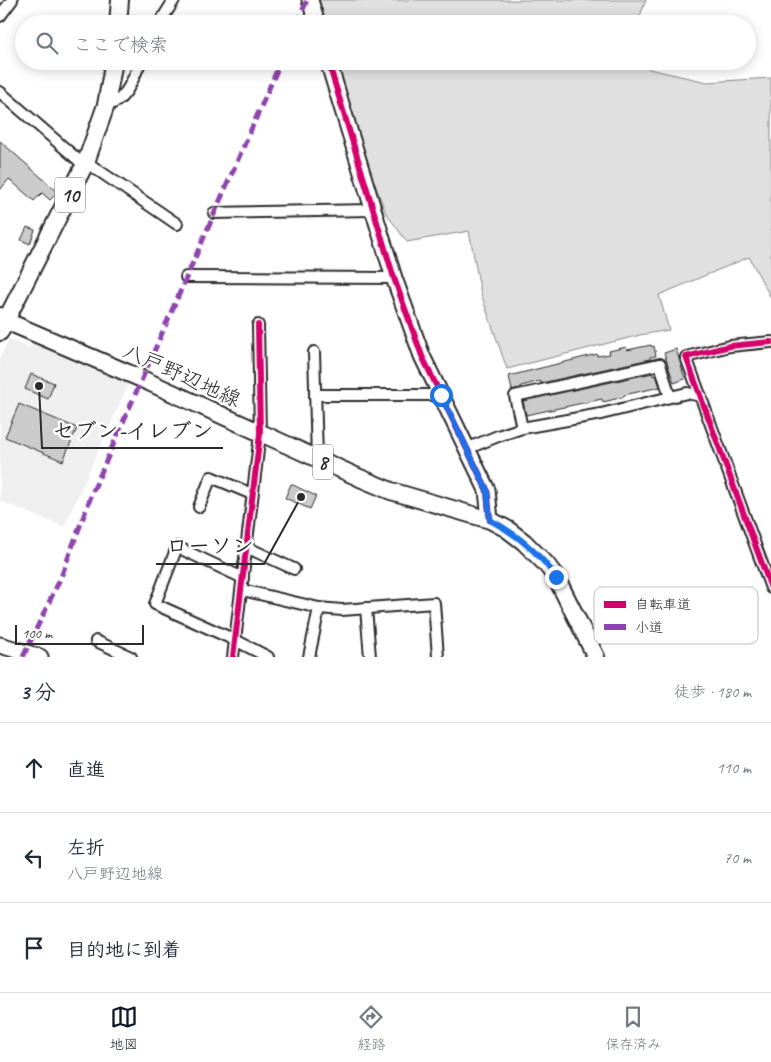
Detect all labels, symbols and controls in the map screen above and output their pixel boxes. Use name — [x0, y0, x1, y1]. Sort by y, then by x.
search box — [15, 15, 756, 70]
icon: search — [33, 29, 61, 57]
text: ここで検索 — [73, 33, 168, 57]
road number: 10 — [55, 178, 85, 212]
street label: 八戸野辺地線 — [119, 337, 245, 413]
route start — [430, 384, 453, 407]
callout: セブン-イレブン — [42, 411, 223, 448]
text: セブン-イレブン — [52, 417, 214, 445]
road number: 8 — [313, 444, 333, 480]
callout: ローソン — [156, 527, 264, 564]
text: ローソン — [166, 532, 254, 560]
route end — [545, 566, 568, 589]
legend — [594, 587, 758, 644]
text: 自転車道 — [635, 596, 691, 613]
text: 小道 — [635, 619, 663, 636]
scale bar — [15, 622, 144, 645]
text: 100 m — [22, 625, 52, 642]
text: 3 分 — [20, 679, 56, 705]
text: 徒歩 · 180 m — [674, 682, 751, 702]
icon: ahead — [20, 754, 48, 782]
text: 直進 — [67, 758, 105, 782]
text: 110 m — [717, 758, 751, 778]
text: 左折 — [67, 836, 105, 860]
icon: left — [20, 844, 48, 872]
text: 70 m — [724, 848, 751, 868]
text: 八戸野辺地線 — [67, 864, 163, 884]
icon: arrive — [20, 934, 48, 962]
text: 目的地に到着 — [67, 938, 181, 962]
tab: 地図 — [110, 1003, 138, 1053]
tab: 経路 — [357, 1003, 385, 1053]
tab: 保存済み — [605, 1003, 661, 1053]

